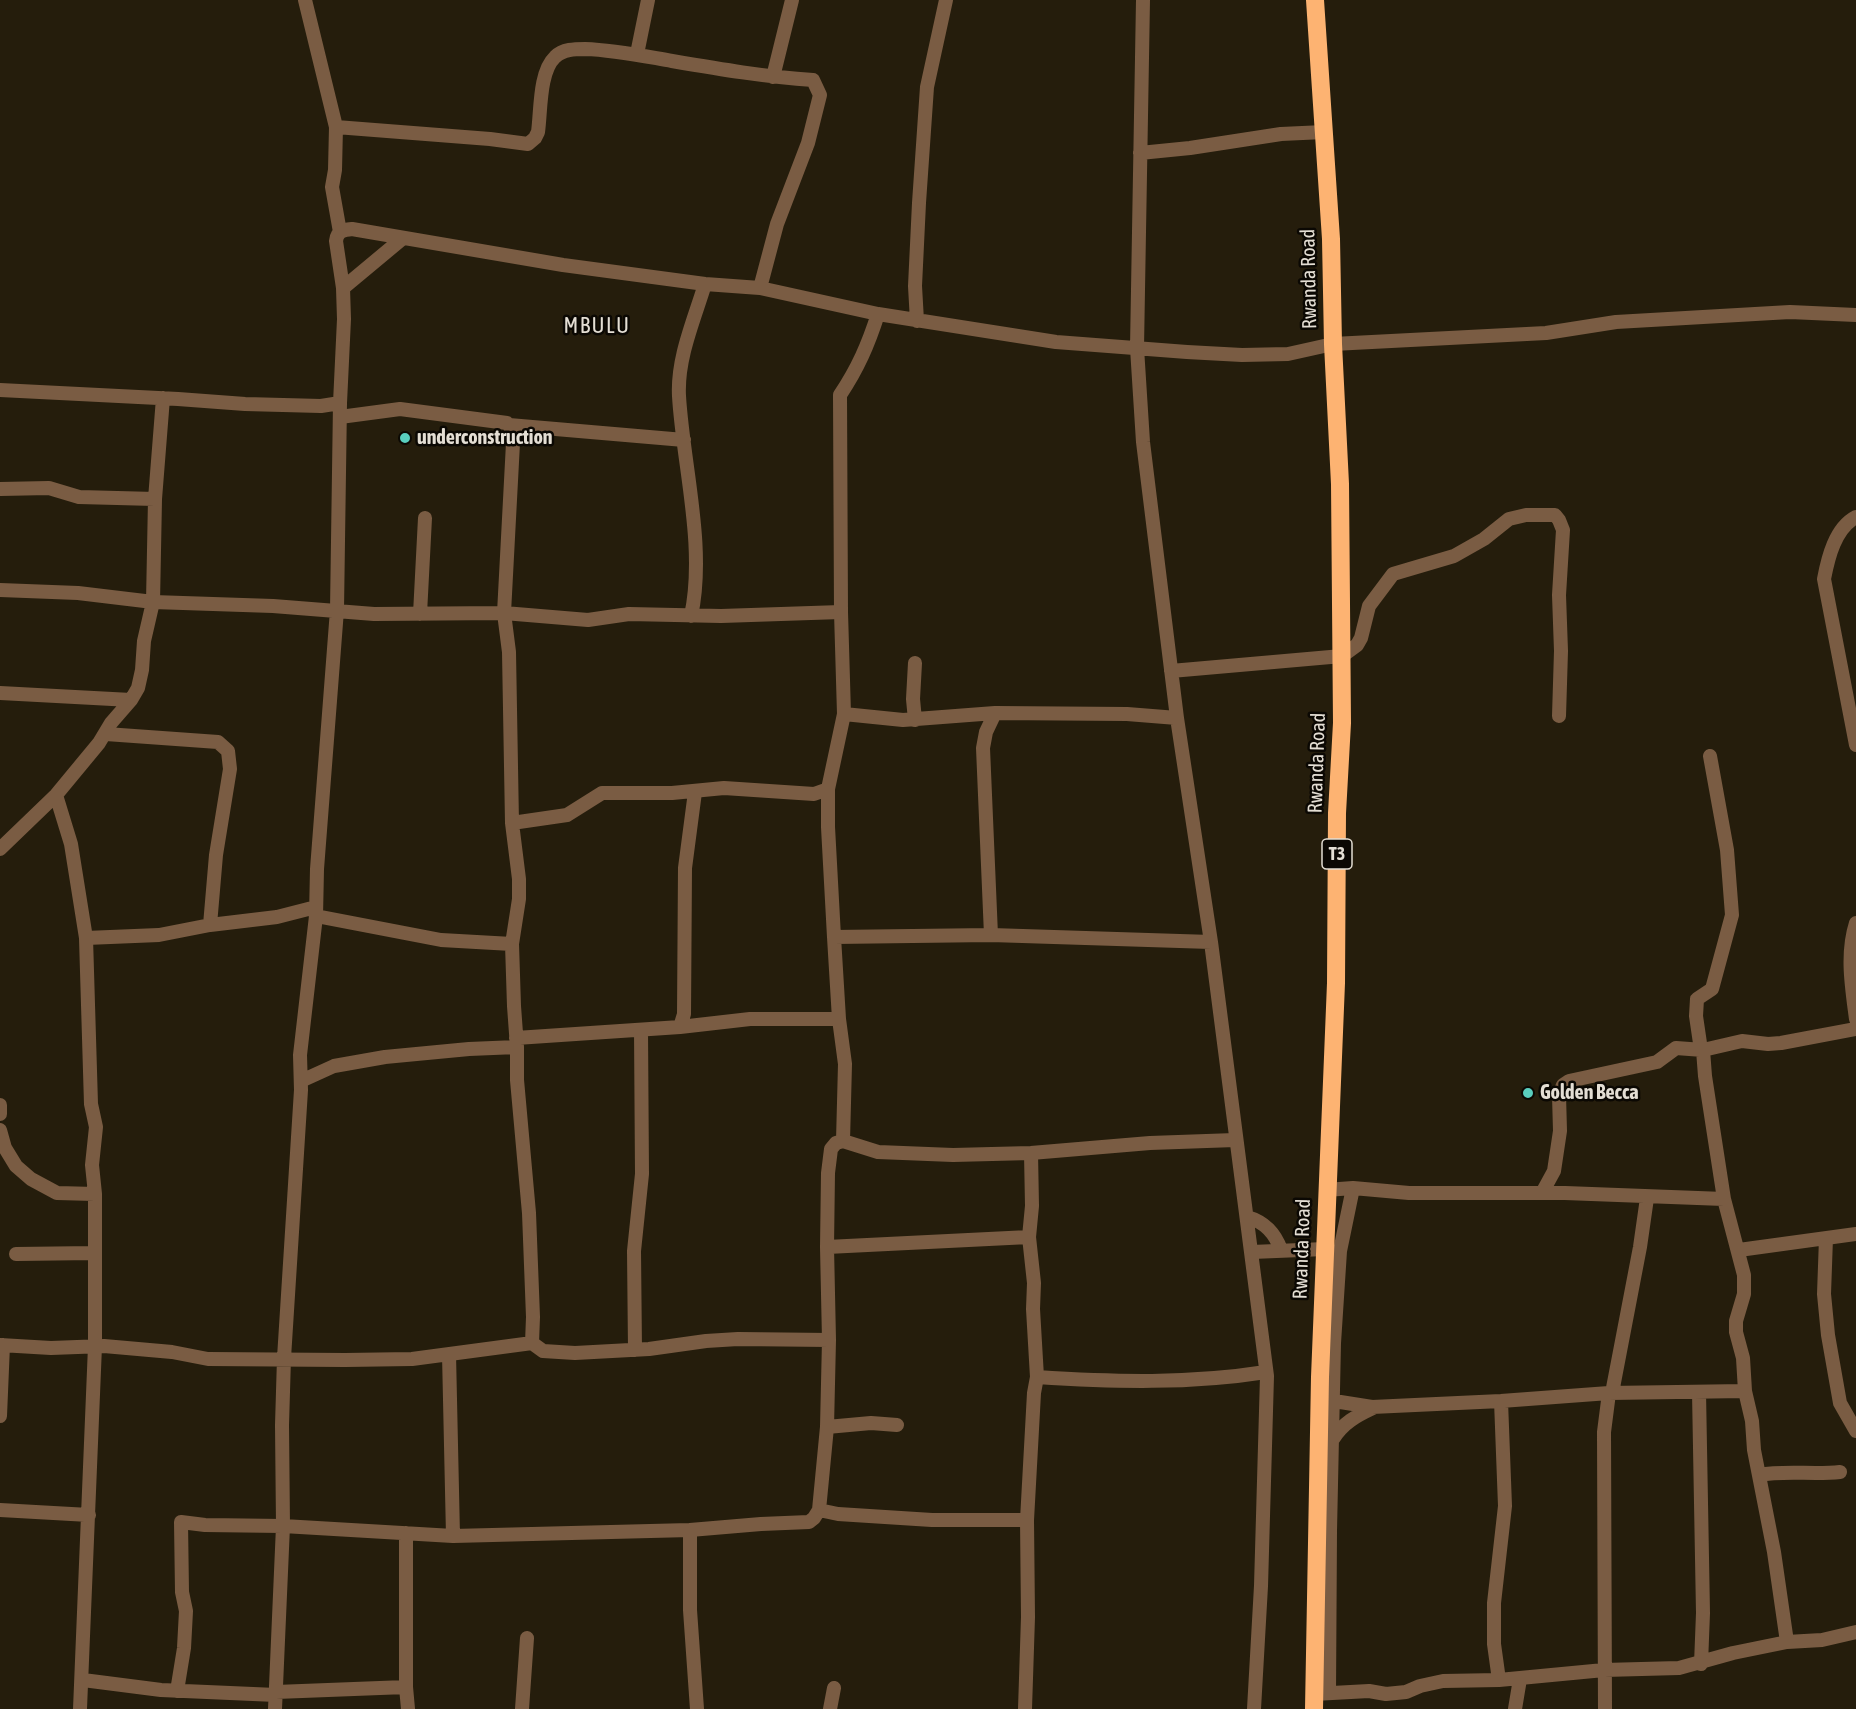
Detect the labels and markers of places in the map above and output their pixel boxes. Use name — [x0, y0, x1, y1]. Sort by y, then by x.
place label: underconstruction — [417, 426, 553, 450]
marker: underconstruction — [398, 431, 412, 445]
place label: Golden Becca — [1540, 1081, 1639, 1105]
marker: Golden Becca — [1521, 1086, 1535, 1100]

